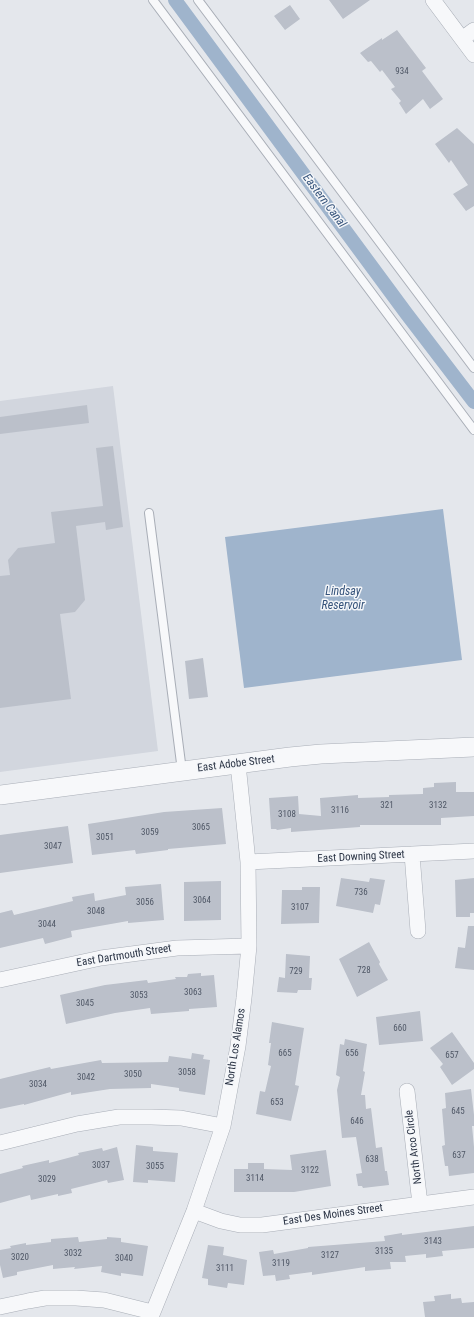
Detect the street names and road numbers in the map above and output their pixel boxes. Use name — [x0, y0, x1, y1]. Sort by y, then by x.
street label: East Adobe Street — [197, 753, 275, 775]
street label: East Downing Street — [317, 848, 405, 866]
street label: East Dartmouth Street — [76, 942, 172, 970]
street label: North Los Alamos — [223, 1007, 249, 1087]
street label: North Arco Circle — [403, 1109, 425, 1185]
street label: East Des Moines Street — [282, 1201, 384, 1229]

